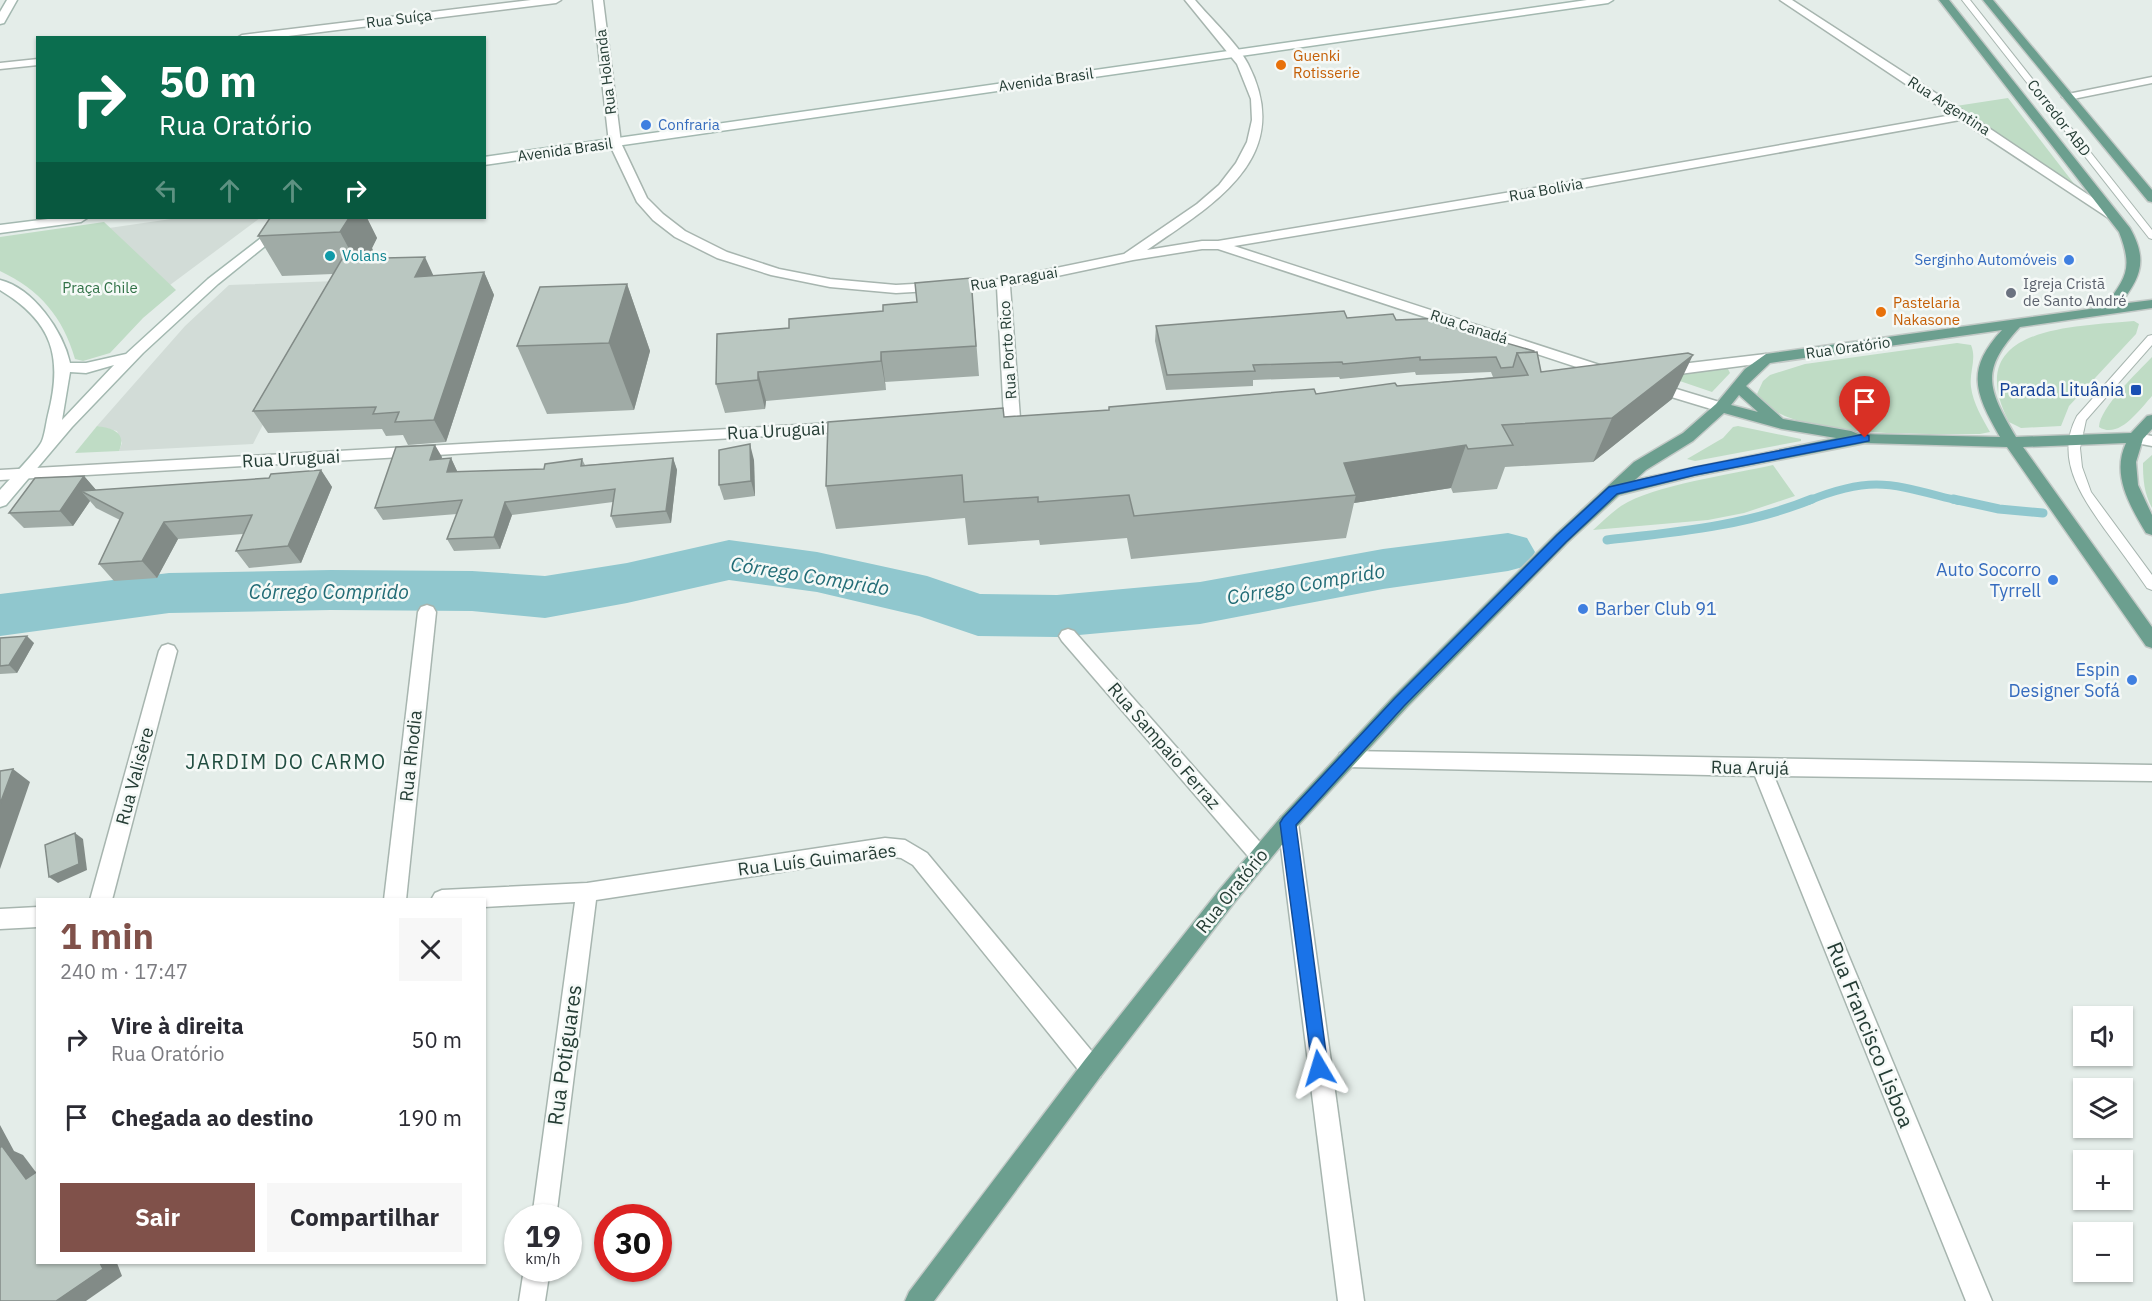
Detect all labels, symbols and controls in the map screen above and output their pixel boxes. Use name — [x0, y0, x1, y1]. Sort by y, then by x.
street label: Rua Suíça — [365, 5, 433, 32]
street label: Rua Holanda — [591, 28, 620, 116]
place label: Guenki Rotisserie — [1293, 46, 1360, 82]
text: 50 m — [159, 54, 257, 109]
marker: Guenki Rotisserie — [1274, 58, 1288, 72]
icon: right — [60, 60, 138, 138]
street label: Avenida Brasil — [997, 63, 1095, 96]
street label: Rua Argentina — [1904, 72, 1994, 139]
street label: Corredor ABD — [2023, 75, 2095, 160]
text: Rua Oratório — [159, 107, 312, 142]
place label: Confraria — [658, 115, 720, 134]
marker: Confraria — [639, 118, 653, 132]
street label: Avenida Brasil — [516, 133, 614, 166]
icon: left — [150, 174, 183, 207]
icon: ahead — [213, 174, 246, 207]
icon: ahead — [276, 174, 309, 207]
icon: right — [339, 174, 372, 207]
street label: Rua Bolívia — [1507, 174, 1584, 205]
place label: Volans — [342, 246, 387, 265]
marker: Volans — [323, 249, 337, 263]
place label: Serginho Automóveis — [1915, 250, 2057, 269]
marker: Serginho Automóveis — [2062, 253, 2076, 267]
street label: Rua Paraguai — [969, 262, 1059, 295]
place label: Igreja Cristã de Santo André — [2023, 274, 2126, 310]
park label: Praça Chile — [62, 278, 138, 297]
marker: Igreja Cristã de Santo André — [2004, 286, 2018, 300]
place label: Pastelaria Nakasone — [1893, 293, 1960, 329]
street label: Rua Porto Rico — [995, 300, 1020, 400]
street label: Rua Canadá — [1428, 305, 1510, 348]
marker: Pastelaria Nakasone — [1874, 305, 1888, 319]
street label: Rua Oratório — [1805, 332, 1891, 363]
pin — [1839, 376, 1890, 438]
place label: Parada Lituânia — [1999, 378, 2124, 401]
marker: Parada Lituânia — [2129, 383, 2143, 397]
icon: arrive — [1848, 385, 1881, 418]
street label: Rua Uruguai — [726, 416, 826, 445]
street label: Rua Uruguai — [241, 444, 341, 473]
water label: Córrego Comprido — [729, 550, 891, 601]
water label: Córrego Comprido — [1225, 556, 1387, 611]
place label: Auto Socorro Tyrrell — [1936, 558, 2041, 602]
marker: Auto Socorro Tyrrell — [2046, 573, 2060, 587]
water label: Córrego Comprido — [249, 578, 409, 605]
place label: Barber Club 91 — [1595, 597, 1717, 620]
marker: Barber Club 91 — [1576, 602, 1590, 616]
place label: Espin Designer Sofá — [2008, 658, 2120, 702]
marker: Espin Designer Sofá — [2125, 673, 2139, 687]
street label: Rua Sampaio Ferraz — [1103, 677, 1226, 814]
street label: Rua Rhodia — [394, 709, 427, 803]
street label: Rua Valisère — [110, 724, 159, 827]
district label: JARDIM DO CARMO — [185, 748, 387, 775]
street label: Rua Arujá — [1711, 755, 1790, 780]
street label: Rua Luís Guimarães — [736, 838, 898, 881]
street label: Rua Oratório — [1191, 844, 1273, 938]
text: 1 min — [60, 912, 154, 959]
button: close — [399, 918, 462, 981]
street label: Rua Francisco Lisboa — [1821, 938, 1921, 1132]
text: 240 m · 17:47 — [60, 958, 188, 985]
street label: Rua Potiguares — [540, 983, 588, 1127]
map controls — [2073, 1006, 2133, 1282]
button: sound — [2073, 1006, 2133, 1066]
text: Vire à direita — [111, 1011, 244, 1040]
icon: right — [60, 1023, 93, 1056]
text: 50 m — [411, 1025, 462, 1054]
position arrow — [1287, 1036, 1351, 1100]
text: Rua Oratório — [111, 1040, 224, 1067]
button: layers — [2073, 1078, 2133, 1138]
icon: arrive — [60, 1101, 93, 1134]
text: Chegada ao destino — [111, 1103, 314, 1132]
text: 190 m — [398, 1103, 462, 1132]
button: + — [2073, 1150, 2133, 1210]
button: Sair — [60, 1183, 255, 1252]
button: Compartilhar — [267, 1183, 462, 1252]
speed limit sign: 30 — [594, 1204, 672, 1282]
text: 19 — [525, 1216, 561, 1255]
button: − — [2073, 1222, 2133, 1282]
text: km/h — [525, 1249, 561, 1268]

